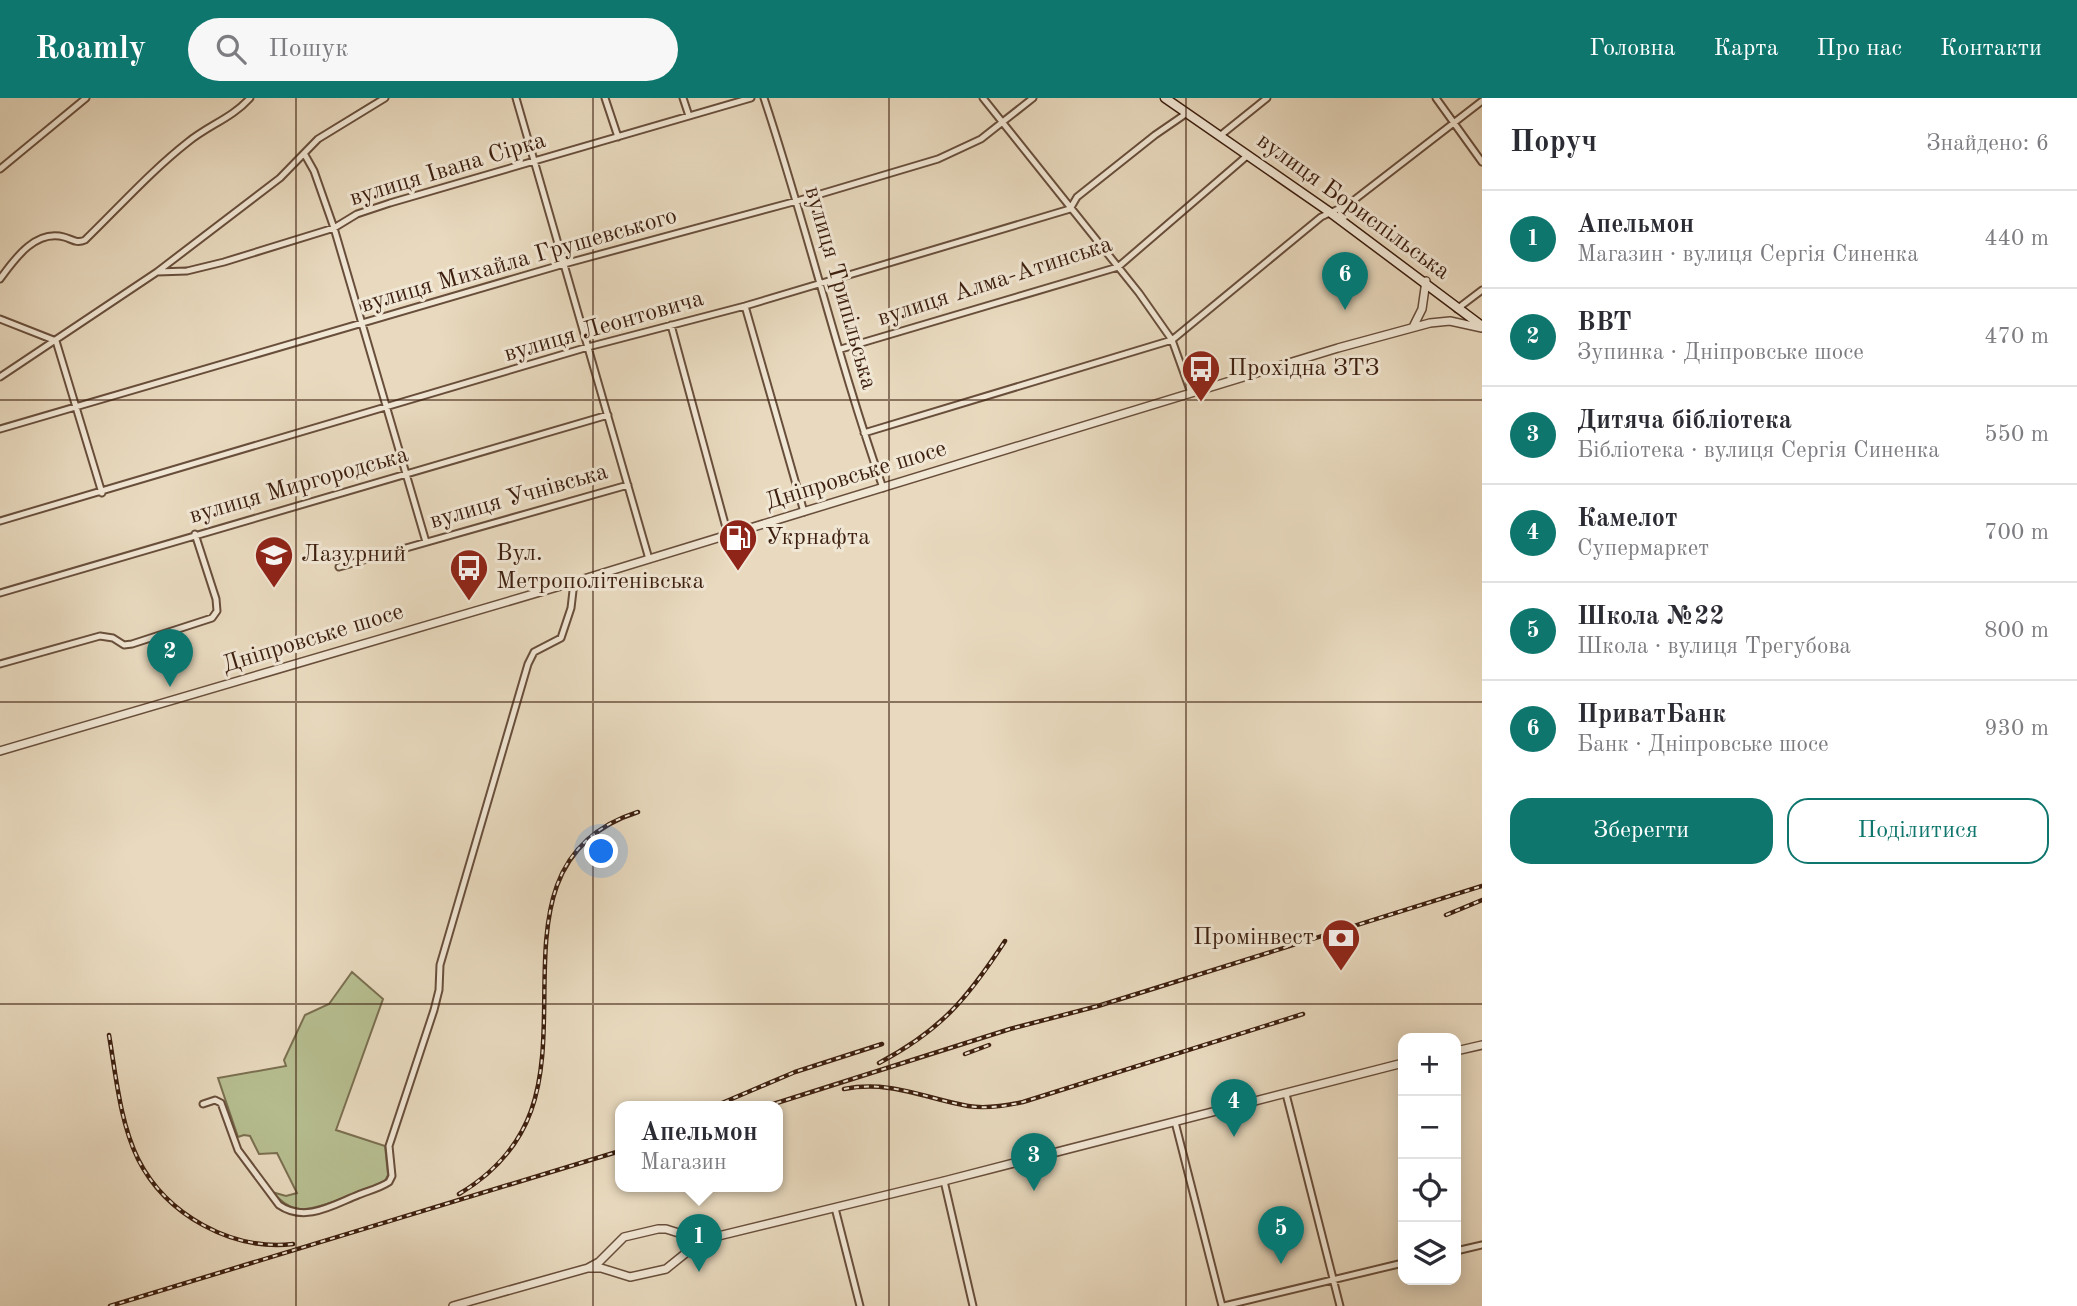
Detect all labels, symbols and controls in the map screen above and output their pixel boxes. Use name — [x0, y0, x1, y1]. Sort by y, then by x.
search box — [188, 18, 678, 81]
icon: search — [212, 30, 250, 68]
text: Roamly — [35, 33, 146, 66]
text: Пошук — [268, 36, 348, 62]
text: Головна — [1589, 37, 1676, 61]
text: Карта — [1714, 37, 1779, 61]
text: Про нас — [1817, 37, 1902, 61]
text: Контакти — [1940, 37, 2042, 61]
text: Поруч — [1510, 128, 1597, 158]
street label: вулиця Івана Сірка — [347, 129, 549, 211]
street label: вулиця Бориспільська — [1252, 129, 1454, 285]
text: Знайдено: 6 — [1926, 132, 2049, 155]
street label: вулиця Трипільська — [800, 184, 881, 392]
street label: вулиця Михайла Грушевського — [358, 204, 680, 318]
text: Апельмон — [1577, 212, 1694, 238]
text: 1 — [1526, 227, 1540, 250]
text: 440 m — [1984, 227, 2049, 250]
street label: вулиця Алма-Атинська — [875, 233, 1115, 331]
text: Магазин · вулиця Сергія Синенка — [1577, 243, 1919, 266]
pin: 6 — [1322, 252, 1368, 310]
street label: вулиця Леонтовича — [501, 287, 707, 367]
text: ВВТ — [1577, 310, 1632, 336]
text: 2 — [1526, 325, 1540, 348]
text: 470 m — [1984, 325, 2049, 348]
text: Зупинка · Дніпровське шосе — [1577, 341, 1864, 364]
bus stop icon: Прохідна ЗТЗ — [1180, 348, 1222, 403]
place label: Прохідна ЗТЗ — [1228, 357, 1380, 381]
text: Дитяча бібліотека — [1577, 408, 1792, 434]
text: 3 — [1526, 423, 1540, 446]
text: 550 m — [1984, 423, 2049, 446]
street label: Дніпровське шосе — [762, 437, 950, 515]
text: Бібліотека · вулиця Сергія Синенка — [1577, 439, 1940, 462]
street label: вулиця Миргородська — [187, 443, 411, 529]
street label: вулиця Учнівська — [427, 460, 611, 534]
text: Камелот — [1577, 506, 1678, 532]
fuel station icon: Укрнафта — [717, 517, 759, 572]
text: 4 — [1526, 521, 1540, 544]
text: 700 m — [1984, 521, 2049, 544]
place label: Укрнафта — [765, 526, 870, 550]
school or university icon: Лазурний — [253, 534, 295, 589]
text: Супермаркет — [1577, 537, 1709, 560]
place label: Вул. Метрополітенівська — [496, 542, 704, 594]
place label: Лазурний — [301, 543, 406, 567]
bus stop icon: Вул. Метрополітенівська — [448, 547, 490, 602]
street label: Дніпровське шосе — [219, 600, 407, 678]
text: Школа №22 — [1577, 604, 1724, 630]
text: 5 — [1526, 619, 1540, 642]
text: 800 m — [1984, 619, 2049, 642]
pin: 2 — [147, 629, 193, 687]
text: Школа · вулиця Трегубова — [1577, 635, 1851, 658]
text: ПриватБанк — [1577, 702, 1726, 728]
text: 6 — [1526, 717, 1540, 740]
text: 930 m — [1984, 717, 2049, 740]
text: Банк · Дніпровське шосе — [1577, 733, 1829, 756]
button: Зберегти — [1510, 798, 1773, 864]
button: Поділитися — [1787, 798, 2049, 864]
your location — [584, 834, 618, 868]
bank icon: Промінвест — [1320, 917, 1362, 972]
place label: Промінвест — [1193, 926, 1314, 950]
map controls — [1398, 1033, 1461, 1285]
button: + — [1398, 1033, 1461, 1096]
pin: 4 — [1211, 1079, 1257, 1137]
button: − — [1398, 1096, 1461, 1159]
popup — [615, 1101, 783, 1192]
text: Апельмон — [640, 1120, 758, 1146]
pin: 3 — [1011, 1133, 1057, 1191]
text: Магазин — [640, 1151, 727, 1174]
button: locate — [1398, 1159, 1461, 1222]
pin: 5 — [1258, 1206, 1304, 1264]
pin: 1 — [676, 1214, 722, 1272]
button: layers — [1398, 1222, 1461, 1285]

